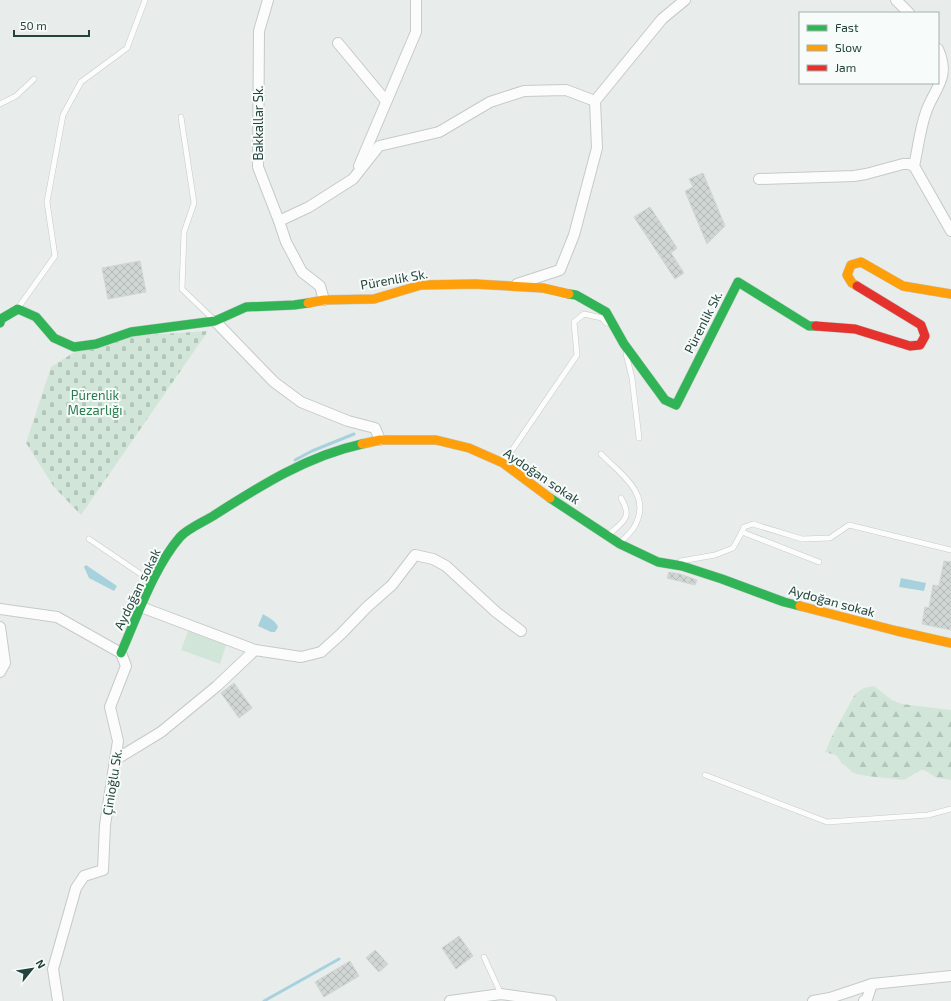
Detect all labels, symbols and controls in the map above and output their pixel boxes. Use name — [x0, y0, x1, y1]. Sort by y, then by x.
scale bar — [14, 12, 89, 38]
legend — [799, 12, 939, 84]
text: 50 m — [20, 18, 47, 32]
text: Fast — [835, 20, 859, 34]
text: Slow — [835, 40, 862, 54]
text: Jam — [835, 60, 856, 74]
street label: Bakkallar Sk. — [250, 85, 266, 161]
street label: Pürenlik Sk. — [359, 265, 429, 293]
street label: Pürenlik Sk. — [680, 288, 726, 356]
park label: Pürenlik Mezarlığı — [68, 387, 122, 418]
street label: Aydoğan sokak — [501, 445, 584, 508]
street label: Aydoğan sokak — [110, 545, 164, 632]
street label: Aydoğan sokak — [787, 582, 877, 620]
street label: Çinioğlu Sk. — [99, 748, 126, 817]
north arrow — [12, 949, 52, 989]
text: N — [33, 957, 49, 970]

